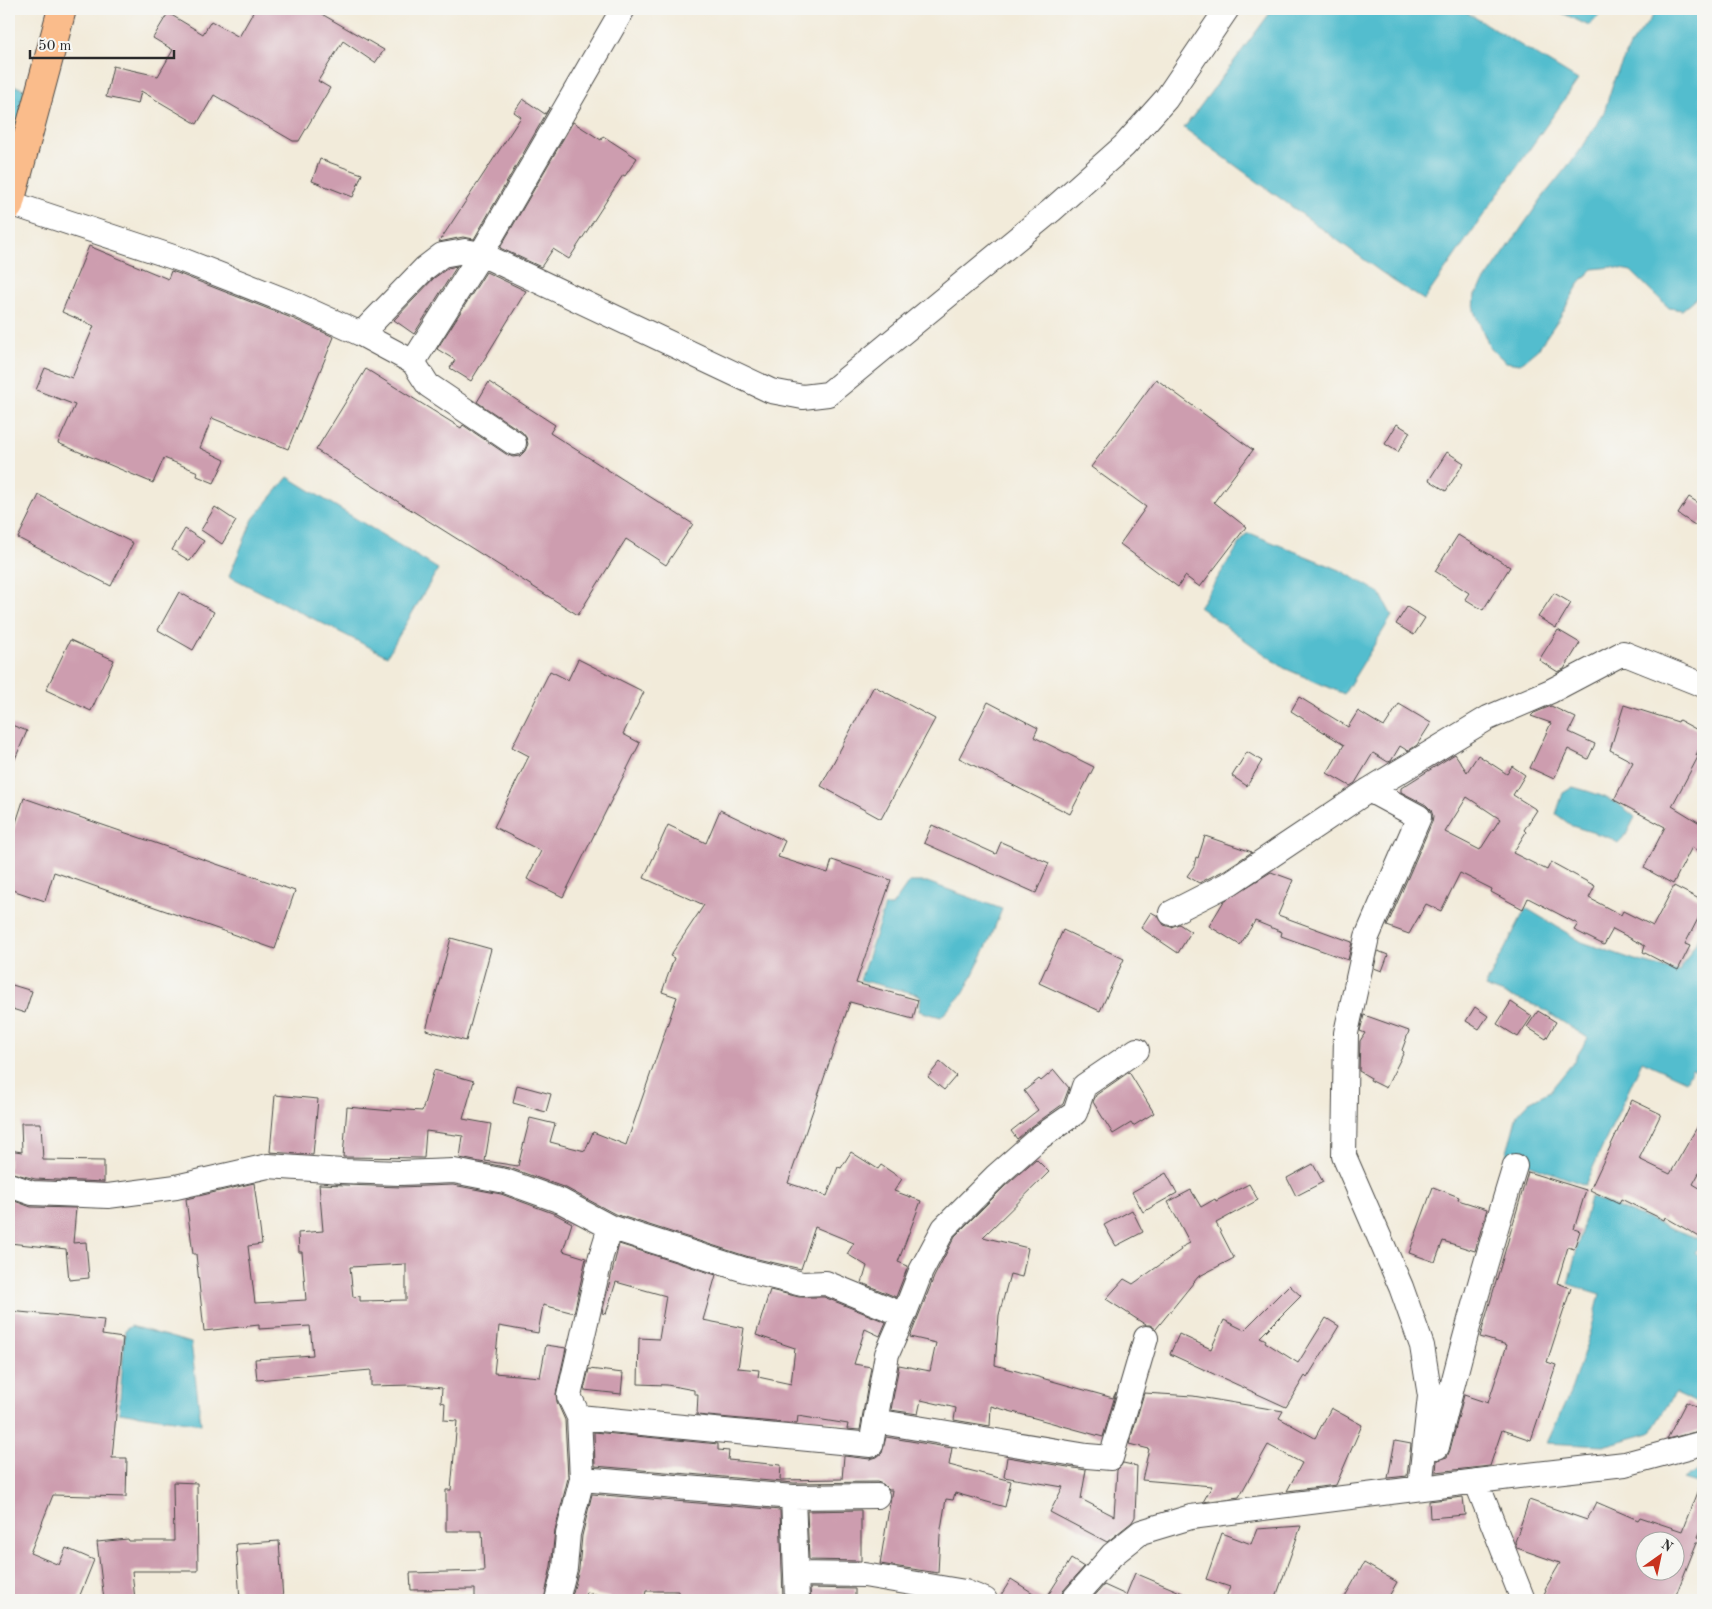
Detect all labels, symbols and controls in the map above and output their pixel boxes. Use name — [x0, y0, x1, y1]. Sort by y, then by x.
scale bar — [30, 28, 174, 60]
text: 50 m — [38, 39, 72, 54]
north arrow — [1634, 1532, 1684, 1582]
text: N — [1658, 1537, 1675, 1555]

